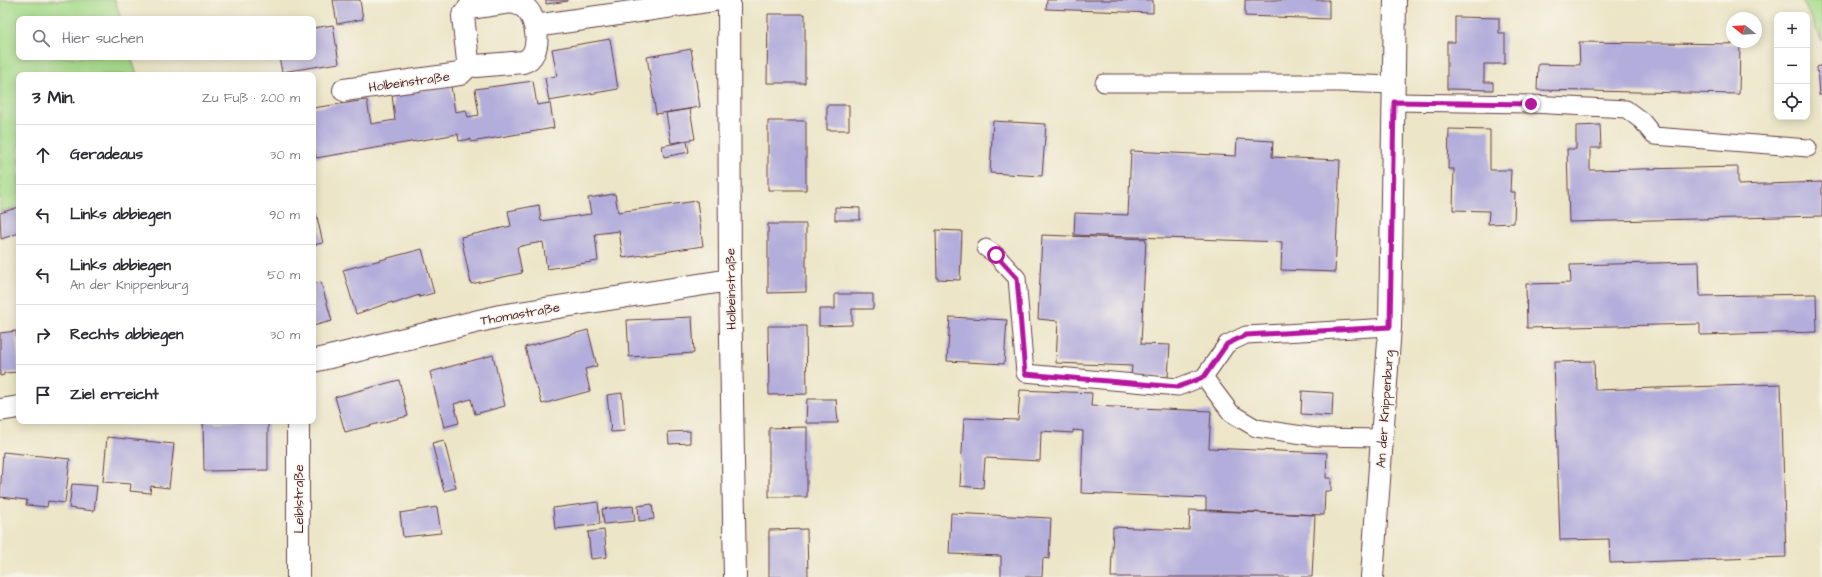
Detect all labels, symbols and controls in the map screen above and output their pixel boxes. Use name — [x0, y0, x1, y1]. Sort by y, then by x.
north arrow — [1726, 12, 1762, 48]
map controls — [1774, 12, 1810, 120]
button: + — [1774, 12, 1810, 48]
search box — [16, 16, 316, 60]
icon: search — [30, 27, 52, 49]
text: Hier suchen — [62, 28, 143, 49]
button: − — [1774, 48, 1810, 84]
street label: Holbeinstraße — [367, 67, 451, 97]
button: locate — [1774, 84, 1810, 120]
text: 3 Min. — [32, 86, 75, 110]
text: Zu Fuß · 200 m — [202, 89, 300, 107]
route end — [1522, 95, 1540, 113]
icon: ahead — [32, 144, 54, 166]
text: Geradeaus — [70, 144, 143, 165]
text: 30 m — [270, 146, 300, 164]
icon: left — [32, 204, 54, 226]
text: Links abbiegen — [70, 204, 171, 225]
text: 90 m — [269, 206, 300, 224]
route start — [987, 246, 1005, 264]
street label: Holbeinstraße — [721, 248, 741, 330]
text: Links abbiegen — [70, 255, 171, 276]
icon: left — [32, 264, 54, 286]
text: 50 m — [267, 266, 300, 284]
text: An der Knippenburg — [70, 276, 188, 294]
street label: Thomastraße — [479, 298, 561, 330]
icon: right — [32, 324, 54, 346]
text: Rechts abbiegen — [70, 324, 184, 345]
text: 30 m — [270, 326, 300, 344]
street label: An der Knippenburg — [1372, 349, 1399, 469]
icon: arrive — [32, 384, 54, 406]
text: Ziel erreicht — [70, 384, 159, 405]
street label: Leiblstraße — [290, 464, 308, 534]

